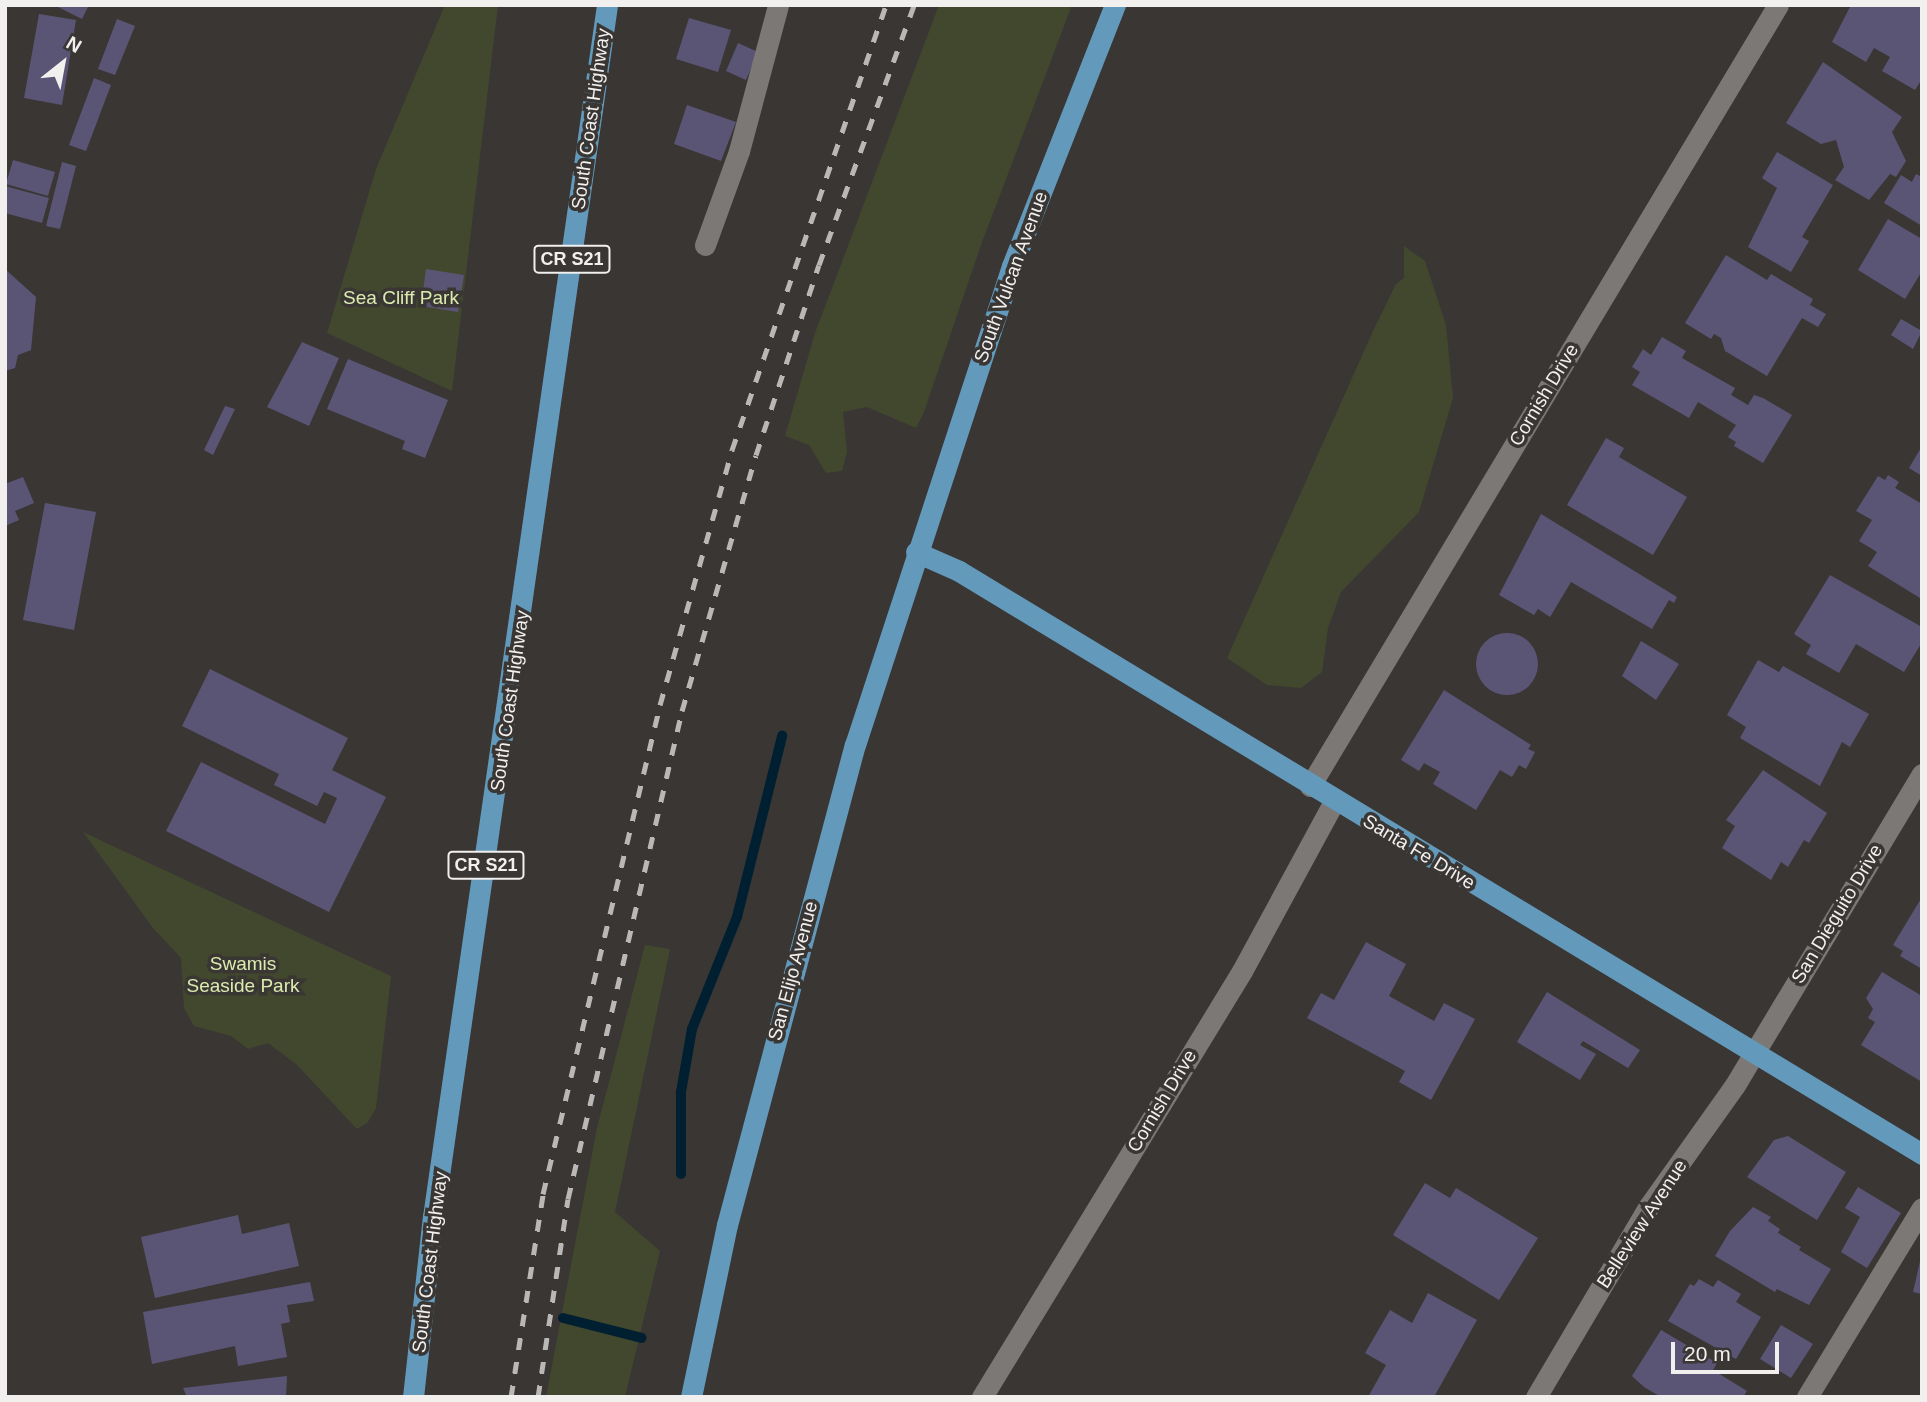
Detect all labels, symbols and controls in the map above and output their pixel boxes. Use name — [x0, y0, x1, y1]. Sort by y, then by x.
street label: South Coast Highway — [567, 27, 615, 211]
north arrow — [28, 28, 98, 98]
text: N — [63, 32, 85, 57]
street label: South Vulcan Avenue — [969, 188, 1053, 366]
road number: CR S21 — [532, 244, 612, 274]
park label: Sea Cliff Park — [343, 287, 459, 309]
street label: Cornish Drive — [1505, 340, 1583, 450]
street label: South Coast Highway — [486, 609, 534, 793]
street label: Santa Fe Drive — [1359, 810, 1479, 894]
street label: San Dieguito Drive — [1786, 840, 1888, 988]
road number: CR S21 — [446, 850, 526, 880]
street label: San Elijo Avenue — [763, 898, 823, 1044]
park label: Swamis Seaside Park — [186, 953, 300, 997]
street label: Cornish Drive — [1123, 1046, 1201, 1156]
street label: Belleview Avenue — [1592, 1155, 1692, 1293]
street label: South Coast Highway — [408, 1170, 452, 1354]
scale bar — [1675, 1328, 1784, 1372]
text: 20 m — [1684, 1342, 1731, 1365]

